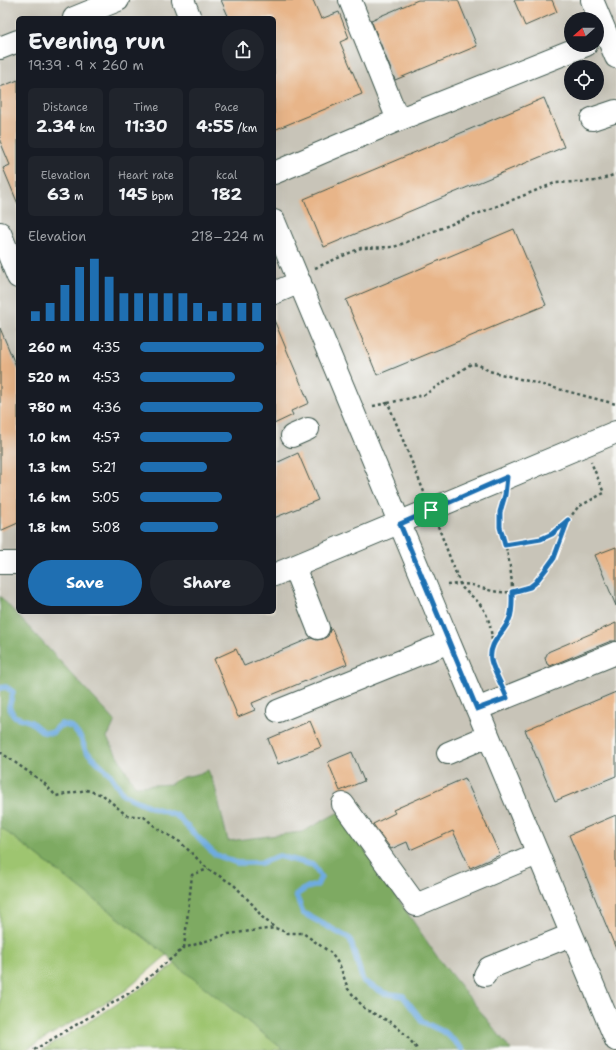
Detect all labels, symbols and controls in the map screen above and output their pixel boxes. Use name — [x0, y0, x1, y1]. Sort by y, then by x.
north arrow — [564, 12, 604, 52]
map controls — [564, 12, 604, 100]
text: Evening run — [28, 27, 165, 56]
button: share — [222, 29, 264, 71]
text: 19:39 · 9 × 260 m — [28, 57, 144, 74]
button: locate — [564, 60, 604, 100]
text: Distance — [43, 100, 88, 115]
text: Time — [133, 100, 159, 115]
text: Pace — [215, 100, 239, 115]
text: 2.34 — [36, 115, 76, 137]
text: 11:30 — [124, 115, 168, 137]
text: 4:55 — [196, 115, 234, 137]
text: km — [76, 121, 95, 136]
text: /km — [234, 121, 257, 136]
text: Elevation — [41, 168, 90, 183]
text: Heart rate — [118, 168, 174, 183]
text: kcal — [216, 168, 237, 183]
text: 63 — [47, 183, 70, 205]
text: 145 — [118, 183, 148, 205]
text: 182 — [211, 183, 242, 205]
text: m — [70, 189, 84, 204]
text: bpm — [148, 189, 174, 204]
text: Elevation — [28, 228, 86, 245]
text: 218–224 m — [191, 228, 264, 245]
text: 260 m — [28, 339, 71, 356]
text: 4:35 — [92, 339, 120, 356]
text: 520 m — [28, 369, 70, 386]
text: 4:53 — [92, 369, 120, 386]
text: 780 m — [28, 399, 71, 416]
text: 4:36 — [92, 399, 121, 416]
text: 1.0 km — [28, 429, 70, 446]
text: 4:57 — [92, 429, 120, 446]
text: 1.3 km — [28, 459, 71, 476]
text: 5:21 — [92, 459, 116, 476]
text: 1.6 km — [28, 489, 71, 506]
text: 5:05 — [92, 489, 120, 506]
pin — [414, 493, 448, 527]
icon: arrive — [420, 499, 442, 521]
text: 1.8 km — [28, 519, 71, 536]
text: 5:08 — [92, 519, 121, 536]
button: Save — [28, 560, 142, 606]
button: Share — [150, 560, 264, 606]

